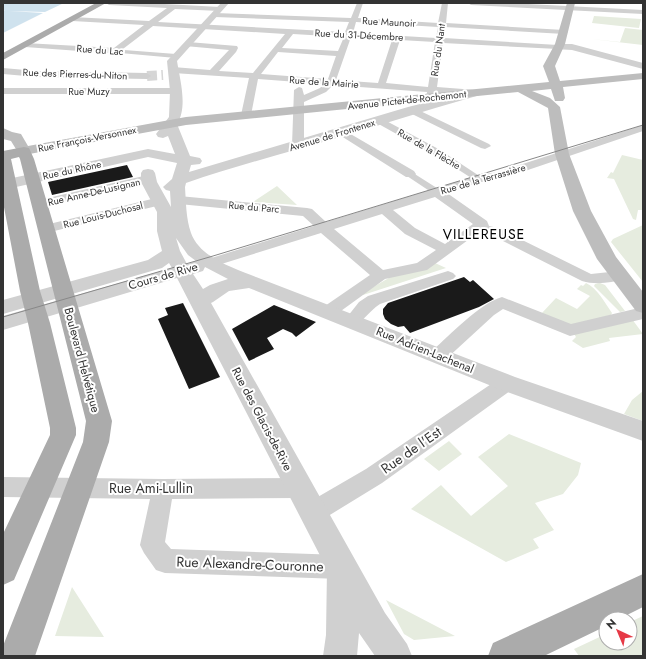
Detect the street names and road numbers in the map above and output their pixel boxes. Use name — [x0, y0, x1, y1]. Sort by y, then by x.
street label: Rue Maunoir — [362, 13, 417, 31]
street label: Rue du Nant — [427, 22, 449, 77]
street label: Rue du 31-Décembre — [314, 25, 404, 45]
street label: Rue du Lac — [76, 41, 124, 59]
street label: Rue des Pierres-du-Niton — [22, 65, 128, 83]
street label: Rue de la Mairie — [289, 72, 359, 92]
street label: Rue Muzy — [68, 84, 110, 99]
street label: Avenue Pictet-de-Rochemont — [347, 86, 468, 114]
street label: Avenue de Frontenex — [287, 115, 377, 155]
street label: Rue François-Versonnex — [37, 122, 138, 156]
street label: Rue de la Flèche — [395, 125, 463, 173]
street label: Rue du Rhône — [41, 156, 103, 184]
street label: Rue de la Terrassière — [439, 160, 527, 198]
street label: Rue Anne-De-Lusignan — [46, 174, 142, 210]
street label: Rue du Parc — [228, 197, 280, 217]
street label: Rue Louis-Duchosal — [62, 198, 144, 232]
street label: Cours de Rive — [126, 258, 200, 294]
street label: Boulevard Helvétique — [59, 305, 105, 415]
street label: Rue Adrien-Lachenal — [373, 322, 477, 378]
street label: Rue des Glacis-de-Rive — [227, 364, 297, 474]
street label: Rue de l'Est — [377, 421, 446, 478]
street label: Rue Ami-Lullin — [109, 478, 193, 498]
street label: Rue Alexandre-Couronne — [176, 551, 324, 577]

